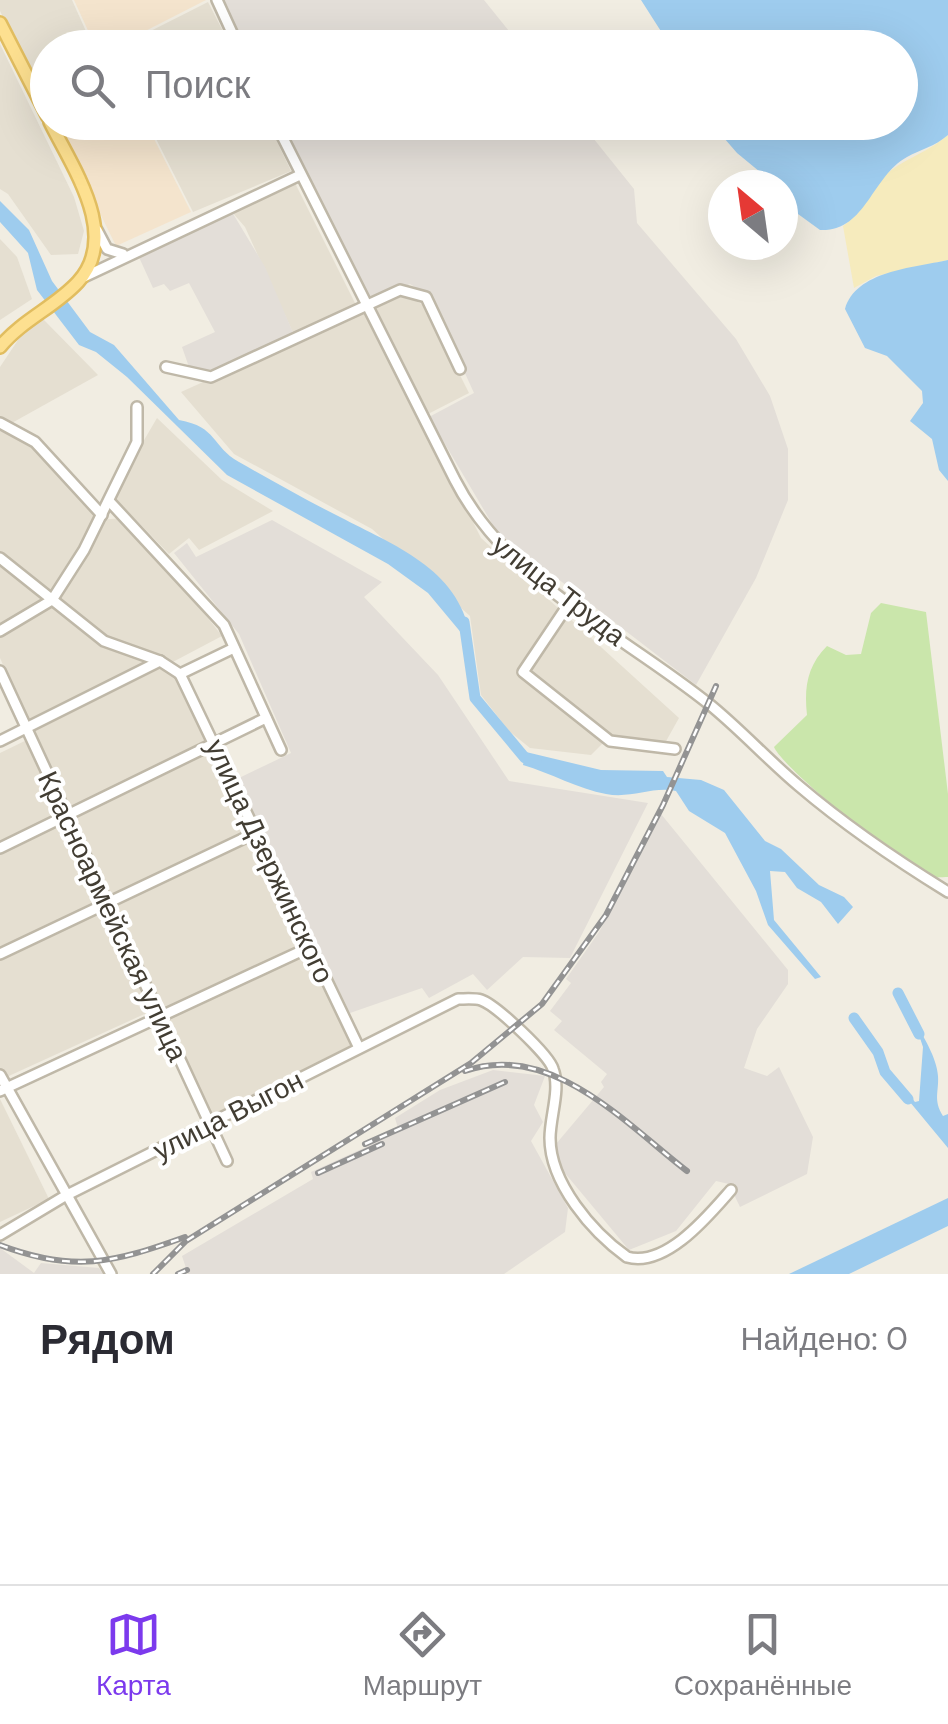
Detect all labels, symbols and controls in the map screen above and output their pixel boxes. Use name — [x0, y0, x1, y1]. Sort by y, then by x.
search box — [30, 30, 918, 140]
icon: search — [65, 58, 120, 113]
text: Поиск — [145, 60, 250, 110]
north arrow — [708, 170, 798, 260]
street label: улица Труда — [484, 527, 634, 655]
street label: улица Дзержинского — [197, 733, 342, 989]
street label: Красноармейская улица — [29, 765, 196, 1068]
street label: улица Выгон — [147, 1062, 310, 1169]
text: Рядом — [40, 1312, 175, 1367]
text: Найдено: 0 — [740, 1318, 908, 1360]
tab: Карта — [96, 1607, 171, 1704]
tab: Маршрут — [363, 1607, 482, 1704]
tab: Сохранённые — [674, 1607, 852, 1704]

